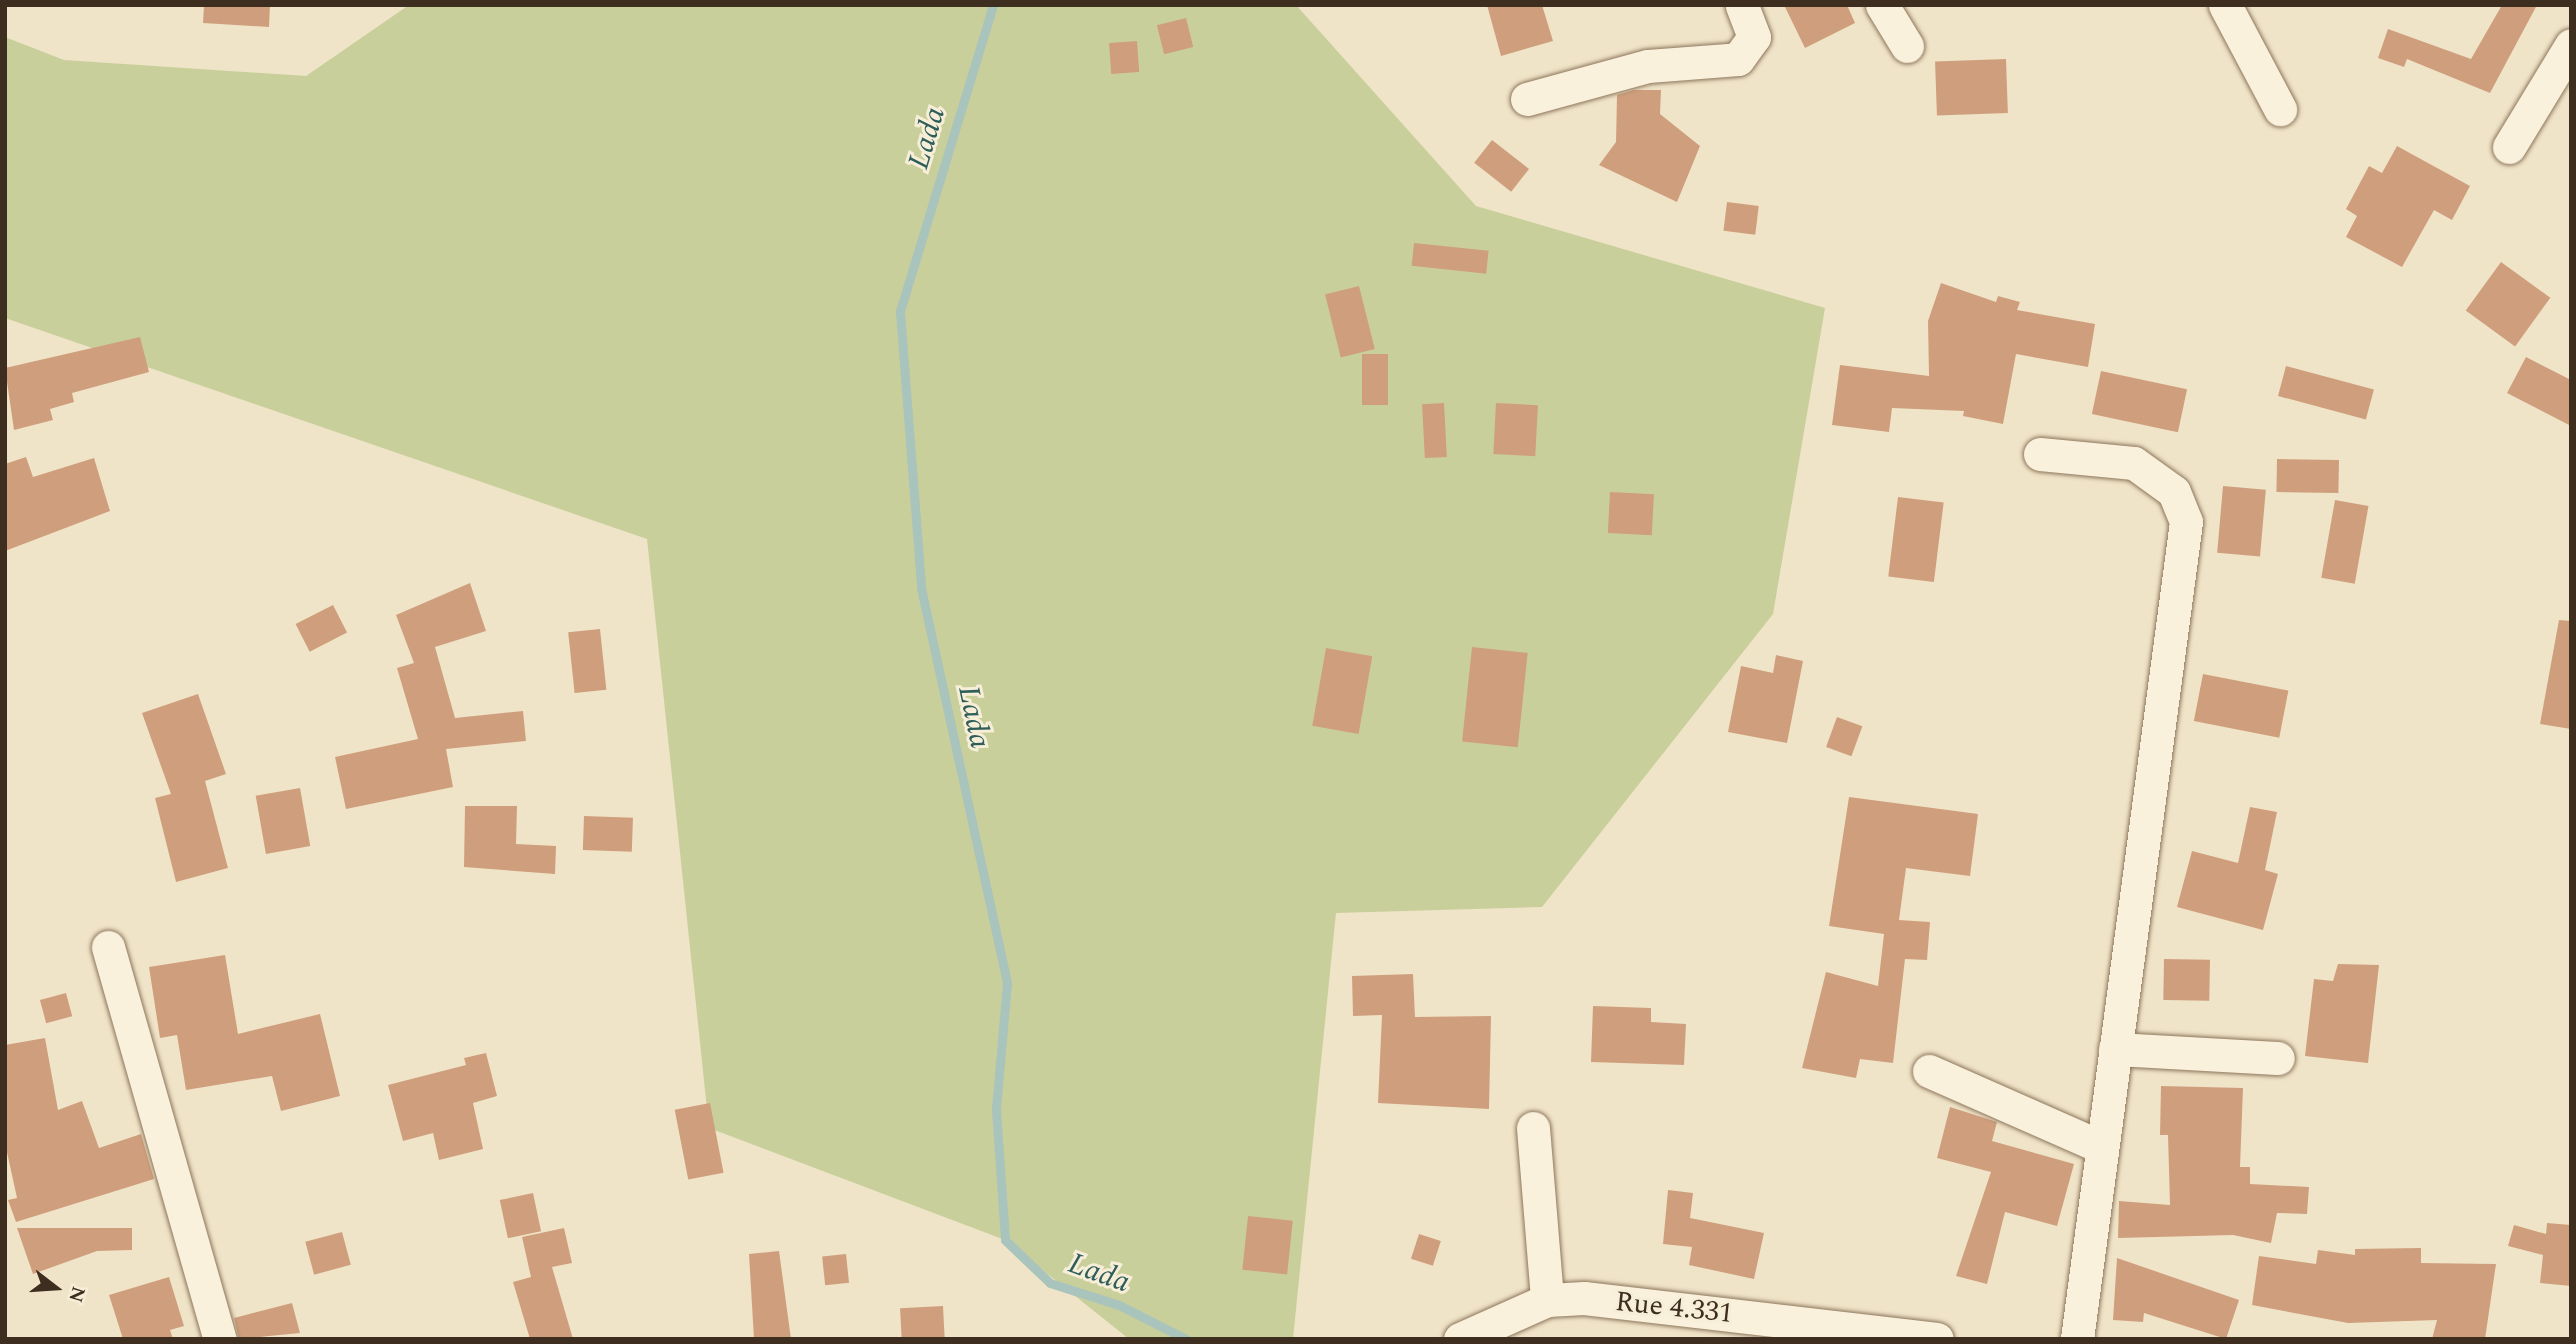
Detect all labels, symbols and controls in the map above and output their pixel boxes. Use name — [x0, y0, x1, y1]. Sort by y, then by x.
water label: Lada — [901, 103, 953, 173]
water label: Lada — [950, 682, 998, 752]
water label: Lada — [1063, 1245, 1135, 1301]
north arrow — [21, 1253, 91, 1323]
text: N — [60, 1283, 93, 1306]
street label: Rue 4.331 — [1614, 1285, 1734, 1331]

